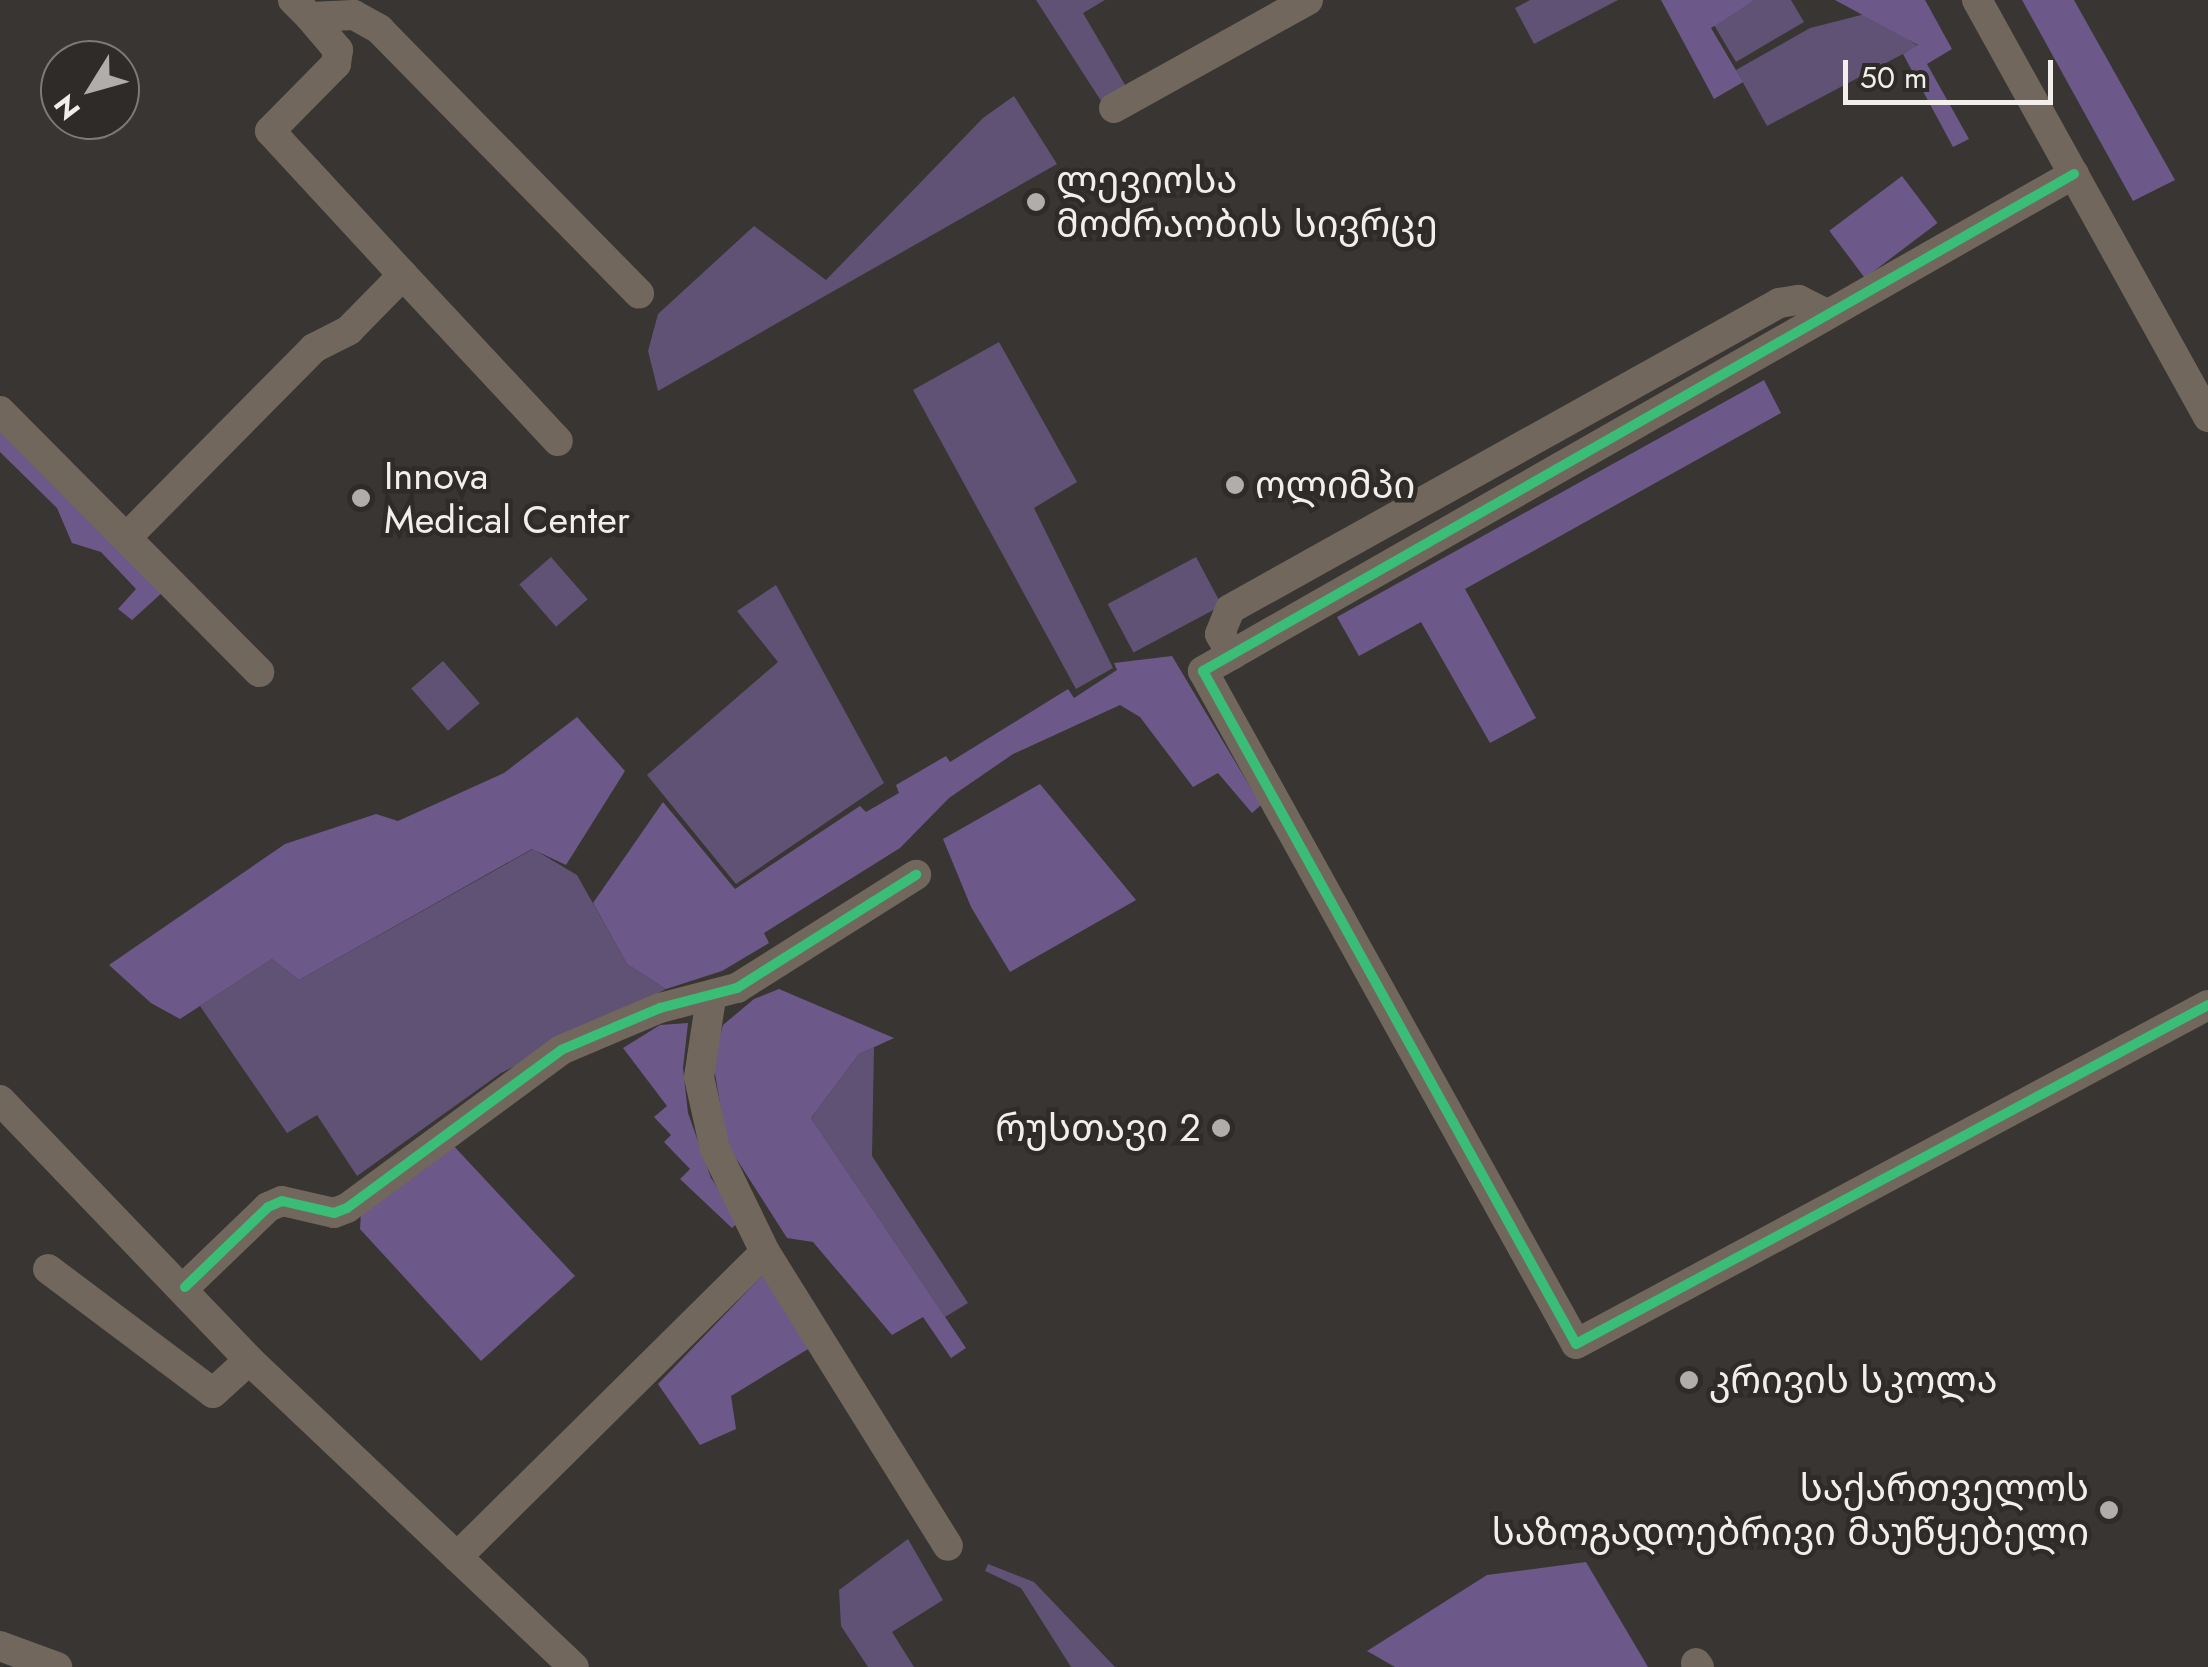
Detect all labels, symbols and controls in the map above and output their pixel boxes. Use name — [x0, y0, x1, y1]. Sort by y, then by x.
north arrow — [40, 40, 140, 140]
scale bar — [1848, 40, 2058, 102]
text: 50 m — [1860, 56, 1927, 99]
text: N — [44, 86, 90, 128]
place label: ლევიოსა მოძრაობის სივრცე — [1056, 157, 1438, 246]
marker: ლევიოსა მოძრაობის სივრცე — [1025, 191, 1047, 213]
place label: Innova Medical Center — [384, 453, 630, 542]
place label: ოლიმპი — [1255, 462, 1415, 508]
marker: ოლიმპი — [1224, 474, 1246, 496]
marker: Innova Medical Center — [348, 485, 374, 511]
place label: რუსთავი 2 — [995, 1105, 1201, 1151]
marker: რუსთავი 2 — [1210, 1117, 1232, 1139]
place label: კრივის სკოლა — [1709, 1357, 1998, 1403]
marker: კრივის სკოლა — [1678, 1369, 1700, 1391]
place label: საქართველოს საზოგადოებრივი მაუწყებელი — [1492, 1465, 2089, 1555]
marker: საქართველოს საზოგადოებრივი მაუწყებელი — [2098, 1499, 2120, 1521]

